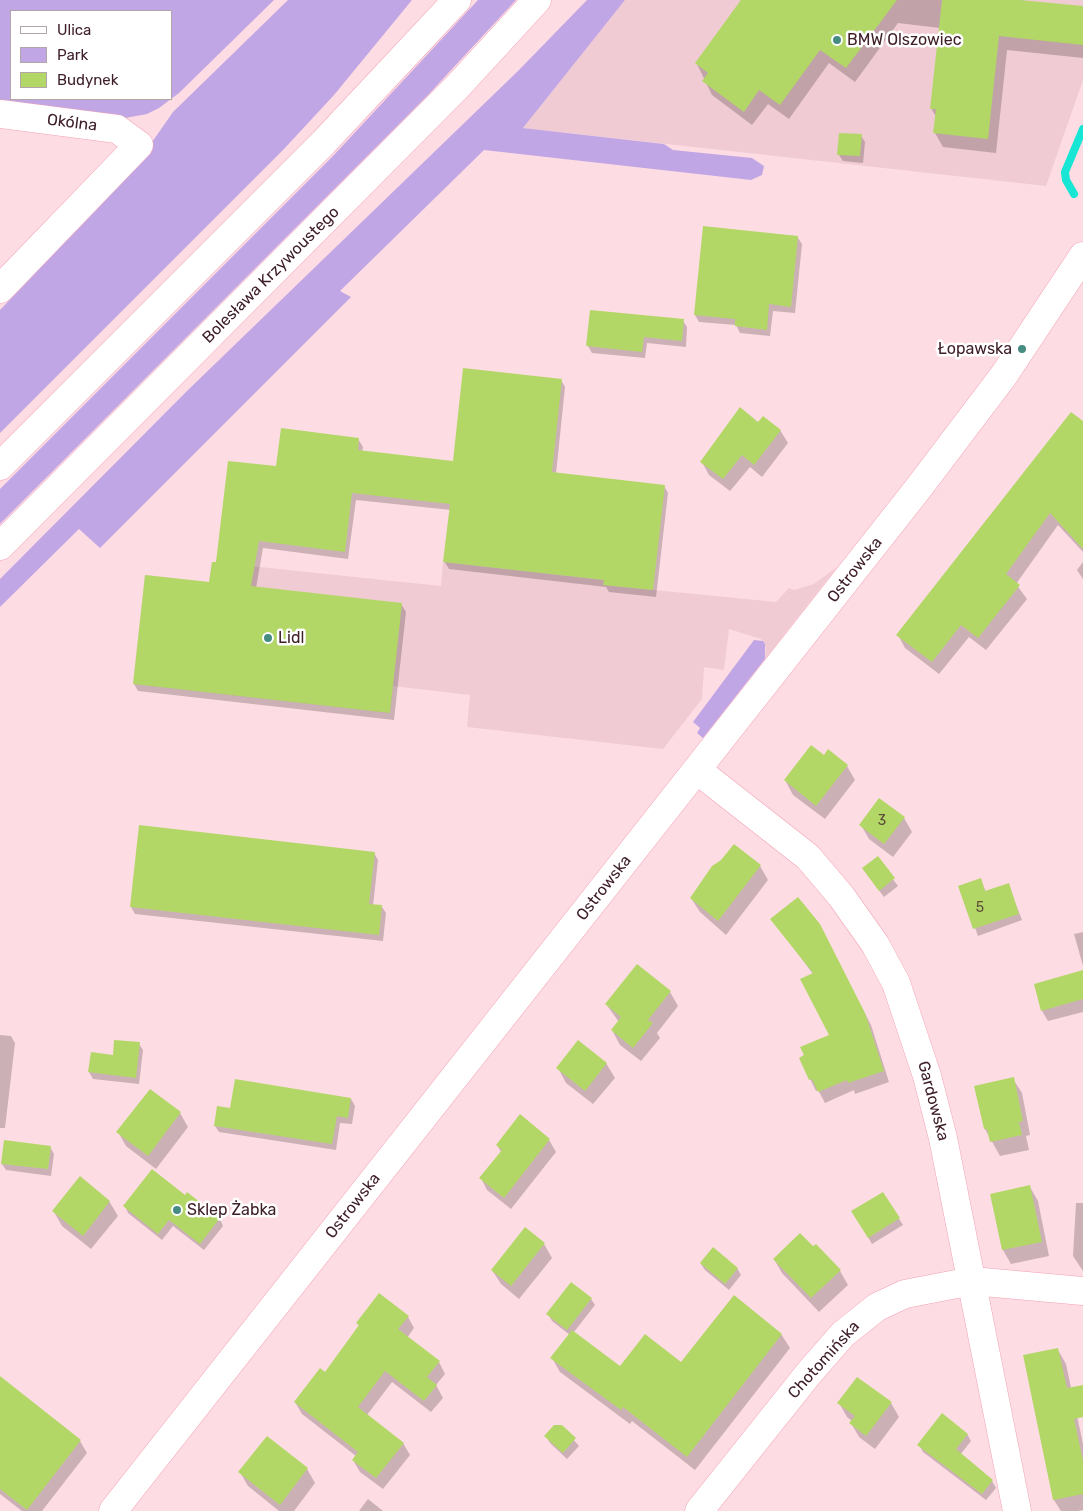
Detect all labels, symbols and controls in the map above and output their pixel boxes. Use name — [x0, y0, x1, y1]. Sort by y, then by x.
legend — [10, 10, 172, 100]
text: Ulica — [57, 21, 91, 39]
place label: BMW Olszowiec — [847, 30, 962, 50]
marker: BMW Olszowiec — [831, 34, 843, 46]
text: Park — [57, 46, 88, 64]
text: Budynek — [57, 71, 119, 89]
street label: Okólna — [46, 110, 98, 136]
street label: Bolesława Krzywoustego — [199, 203, 343, 347]
place label: Łopawska — [938, 339, 1012, 359]
marker: Łopawska — [1016, 343, 1028, 355]
street label: Ostrowska — [823, 533, 887, 607]
place label: Lidl — [278, 628, 304, 648]
marker: Lidl — [262, 632, 274, 644]
house number: 3 — [878, 813, 886, 829]
street label: Ostrowska — [572, 851, 636, 925]
house number: 5 — [976, 900, 984, 916]
street label: Gardowska — [913, 1059, 953, 1143]
street label: Ostrowska — [321, 1169, 385, 1243]
place label: Sklep Żabka — [187, 1200, 276, 1220]
marker: Sklep Żabka — [171, 1204, 183, 1216]
street label: Chotomińska — [784, 1317, 864, 1403]

